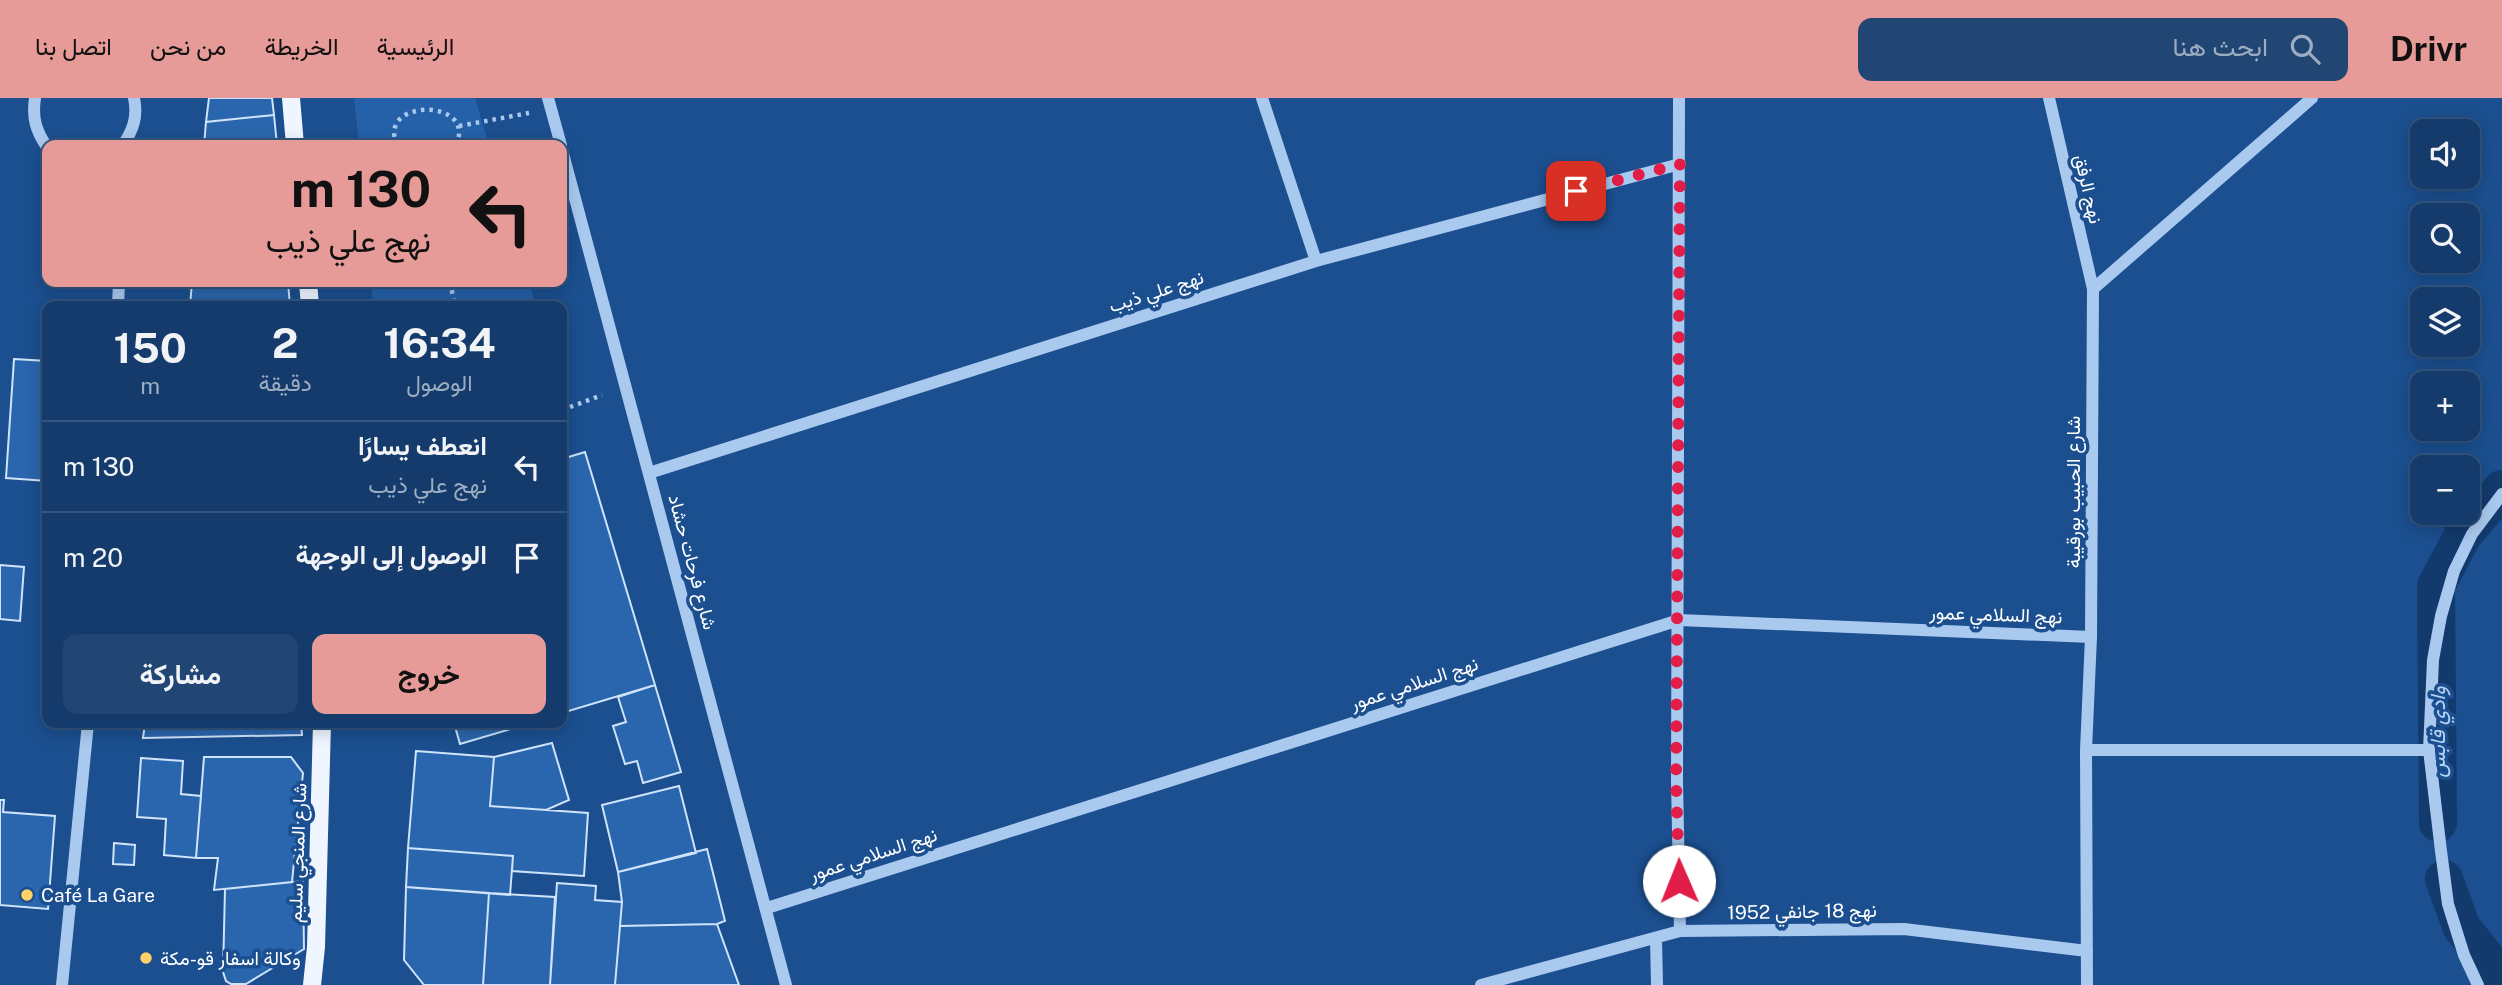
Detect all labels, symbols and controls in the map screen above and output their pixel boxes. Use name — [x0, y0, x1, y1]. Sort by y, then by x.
search box — [1858, 18, 2348, 81]
icon: search — [2286, 30, 2324, 68]
text: Drivr — [2390, 30, 2467, 68]
text: ابحث هنا — [2173, 31, 2268, 62]
text: اتصل بنا — [35, 32, 112, 60]
text: من نحن — [150, 32, 226, 60]
text: الخريطة — [264, 32, 339, 60]
text: الرئيسية — [377, 32, 454, 60]
map controls — [2410, 119, 2480, 525]
button: sound — [2410, 119, 2480, 189]
street label: نهج الرفق — [2067, 152, 2108, 226]
text: 130 m — [291, 160, 431, 218]
pin — [1546, 161, 1606, 221]
icon: left — [455, 168, 546, 259]
icon: arrive — [1557, 172, 1595, 210]
button: search — [2410, 203, 2480, 273]
text: نهج علي ذيب — [266, 222, 431, 259]
street label: نهج علي ذيب — [1106, 265, 1208, 321]
button: layers — [2410, 287, 2480, 357]
text: 2 — [272, 318, 298, 367]
text: 16:34 — [383, 318, 496, 367]
text: 150 — [114, 323, 187, 372]
text: دقيقة — [258, 369, 312, 396]
text: الوصول — [406, 369, 473, 396]
button: + — [2410, 371, 2480, 441]
text: m — [140, 372, 160, 399]
street label: شارع الحبيب بورقيبة — [2062, 416, 2086, 568]
text: انعطف يسارًا — [358, 430, 487, 461]
icon: left — [508, 448, 546, 486]
text: 130 m — [63, 451, 135, 482]
button: − — [2410, 455, 2480, 525]
text: نهج علي ذيب — [368, 471, 487, 498]
street label: شارع فرحات حشاد — [662, 492, 722, 633]
text: الوصول إلى الوجهة — [296, 539, 487, 570]
icon: arrive — [508, 539, 546, 577]
text: 20 m — [63, 542, 123, 573]
street label: نهج السلامي عمور — [1928, 601, 2063, 632]
button: مشاركة — [63, 634, 298, 714]
button: خروج — [312, 634, 546, 714]
street label: نهج السلامي عمور — [1346, 652, 1482, 719]
water label: وادي قابس — [2425, 686, 2455, 778]
street label: شارع المنجي سليم — [284, 783, 315, 923]
street label: نهج السلامي عمور — [805, 823, 941, 890]
position arrow — [1642, 844, 1716, 918]
place label: Café La Gare — [41, 884, 155, 906]
marker: Café La Gare — [19, 887, 35, 903]
street label: نهج 18 جانفي 1952 — [1727, 899, 1877, 928]
place label: وكالة اسفار قو-مكة — [160, 947, 301, 970]
marker: وكالة اسفار قو-مكة — [138, 950, 154, 966]

